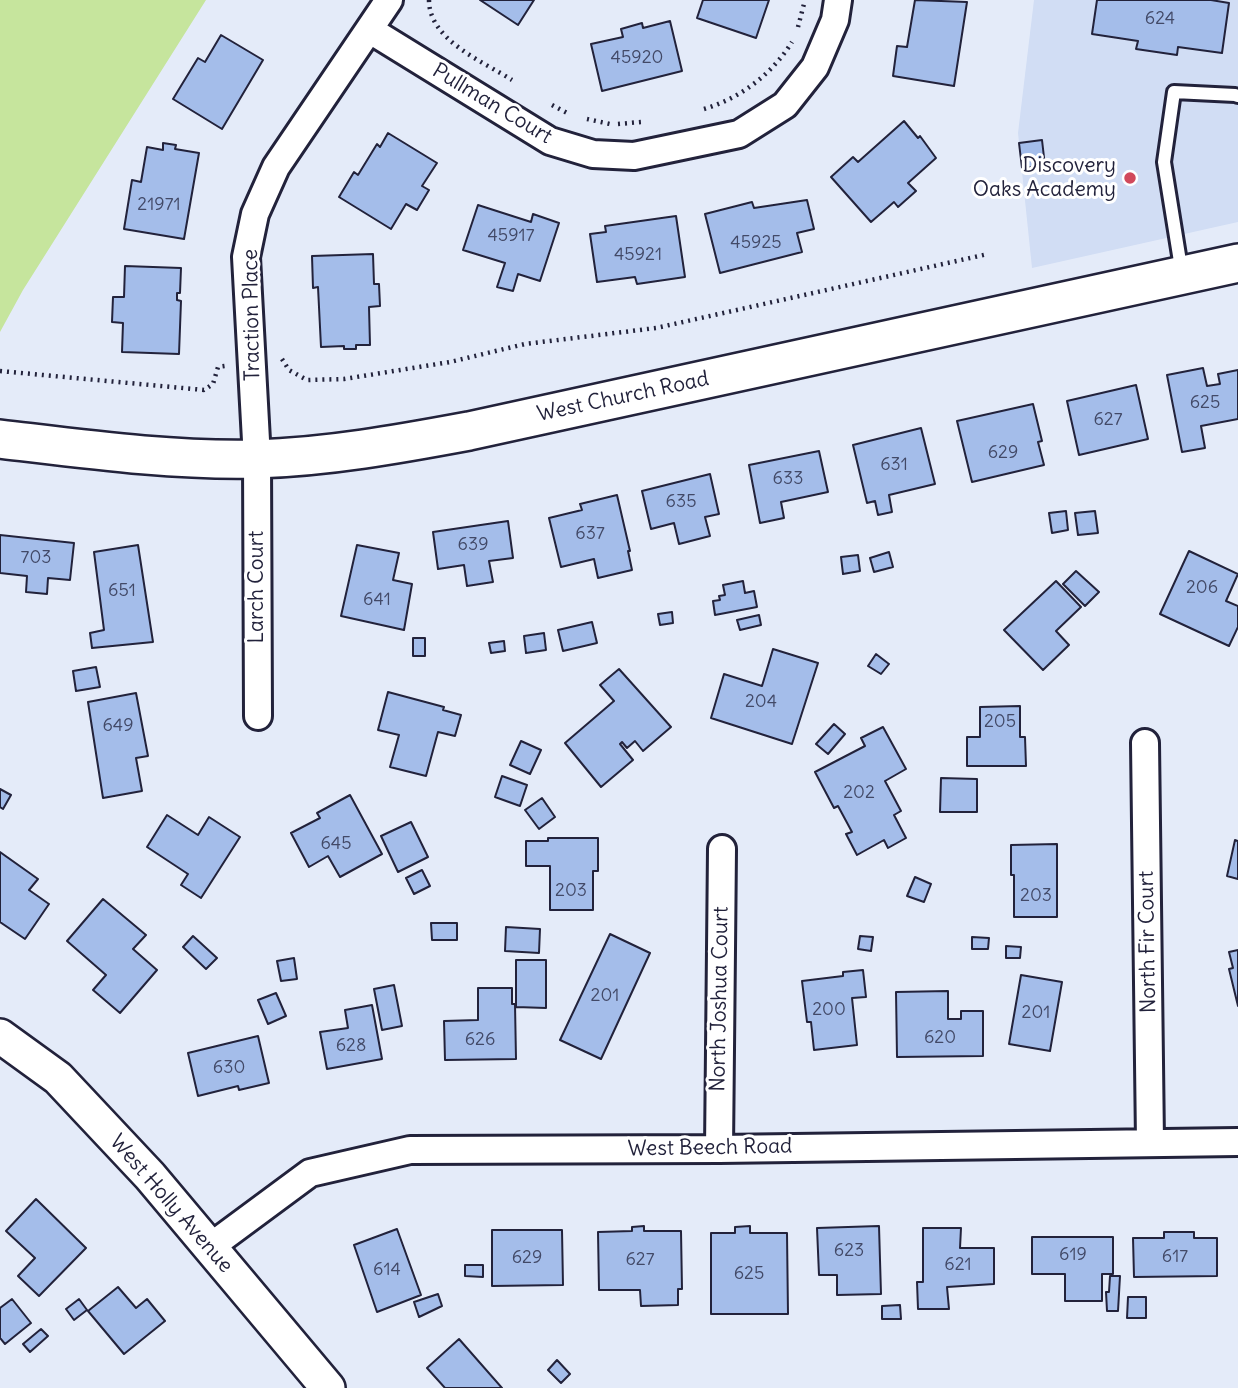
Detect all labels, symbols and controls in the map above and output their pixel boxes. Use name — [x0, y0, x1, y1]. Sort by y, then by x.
house number: 624 — [1145, 8, 1175, 30]
house number: 45920 — [611, 47, 663, 69]
street label: Pullman Court — [428, 58, 556, 150]
place label: Discovery Oaks Academy — [973, 153, 1116, 203]
marker: Discovery Oaks Academy — [1122, 170, 1138, 186]
house number: 21971 — [137, 194, 181, 216]
house number: 45917 — [487, 225, 535, 247]
house number: 45925 — [730, 232, 782, 254]
house number: 45921 — [614, 244, 662, 266]
street label: Traction Place — [238, 249, 266, 381]
street label: West Church Road — [535, 367, 711, 427]
house number: 625 — [1190, 392, 1220, 414]
house number: 627 — [1093, 409, 1123, 431]
house number: 629 — [988, 442, 1018, 464]
house number: 631 — [880, 454, 908, 476]
house number: 633 — [773, 468, 803, 490]
house number: 635 — [666, 491, 696, 513]
house number: 637 — [575, 523, 605, 545]
street label: Larch Court — [244, 531, 270, 643]
house number: 639 — [458, 534, 488, 556]
house number: 703 — [21, 547, 51, 569]
house number: 206 — [1186, 577, 1218, 599]
house number: 651 — [108, 580, 136, 602]
house number: 641 — [363, 589, 391, 611]
house number: 204 — [745, 691, 777, 713]
house number: 205 — [984, 711, 1016, 733]
house number: 649 — [102, 715, 134, 737]
house number: 202 — [843, 782, 875, 804]
house number: 645 — [320, 833, 352, 855]
street label: North Fir Court — [1134, 871, 1162, 1013]
house number: 203 — [555, 880, 587, 902]
house number: 203 — [1020, 885, 1052, 907]
street label: North Joshua Court — [706, 906, 734, 1092]
house number: 201 — [591, 985, 619, 1007]
house number: 200 — [812, 999, 846, 1021]
house number: 201 — [1022, 1002, 1050, 1024]
house number: 620 — [924, 1027, 956, 1049]
house number: 626 — [465, 1029, 495, 1051]
house number: 628 — [336, 1035, 366, 1057]
house number: 630 — [213, 1057, 245, 1079]
street label: West Holly Avenue — [104, 1130, 238, 1278]
street label: West Beech Road — [627, 1134, 793, 1162]
house number: 623 — [834, 1240, 864, 1262]
house number: 619 — [1059, 1244, 1087, 1266]
house number: 617 — [1162, 1246, 1188, 1268]
house number: 629 — [512, 1247, 542, 1269]
house number: 627 — [625, 1249, 655, 1271]
house number: 621 — [944, 1254, 972, 1276]
house number: 614 — [373, 1259, 401, 1281]
house number: 625 — [734, 1263, 764, 1285]

